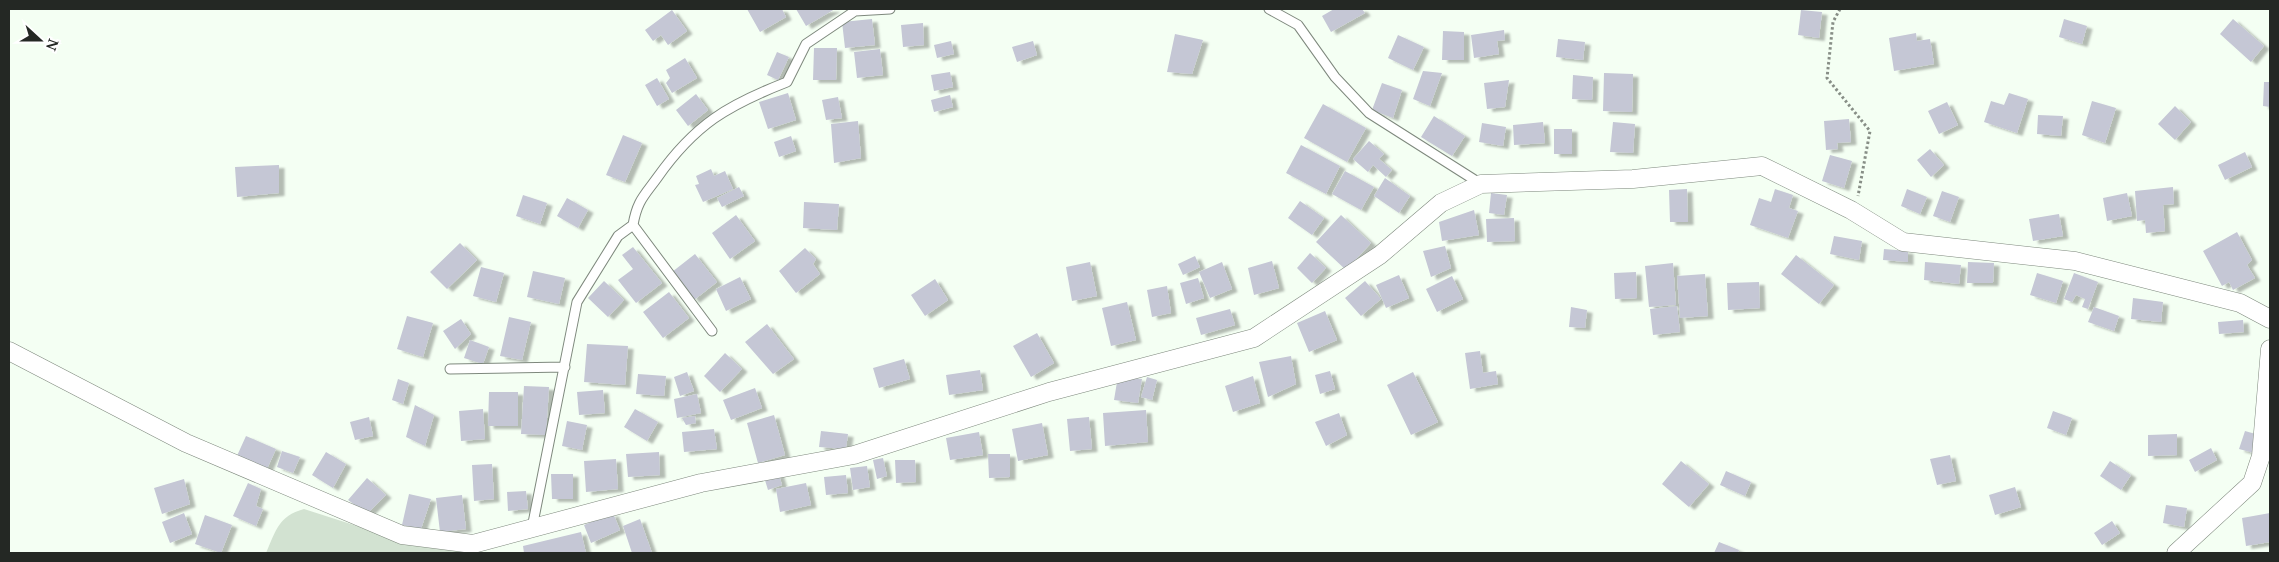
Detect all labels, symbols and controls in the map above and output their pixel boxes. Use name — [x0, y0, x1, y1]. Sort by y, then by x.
north arrow — [15, 15, 65, 65]
text: N — [42, 36, 63, 53]

